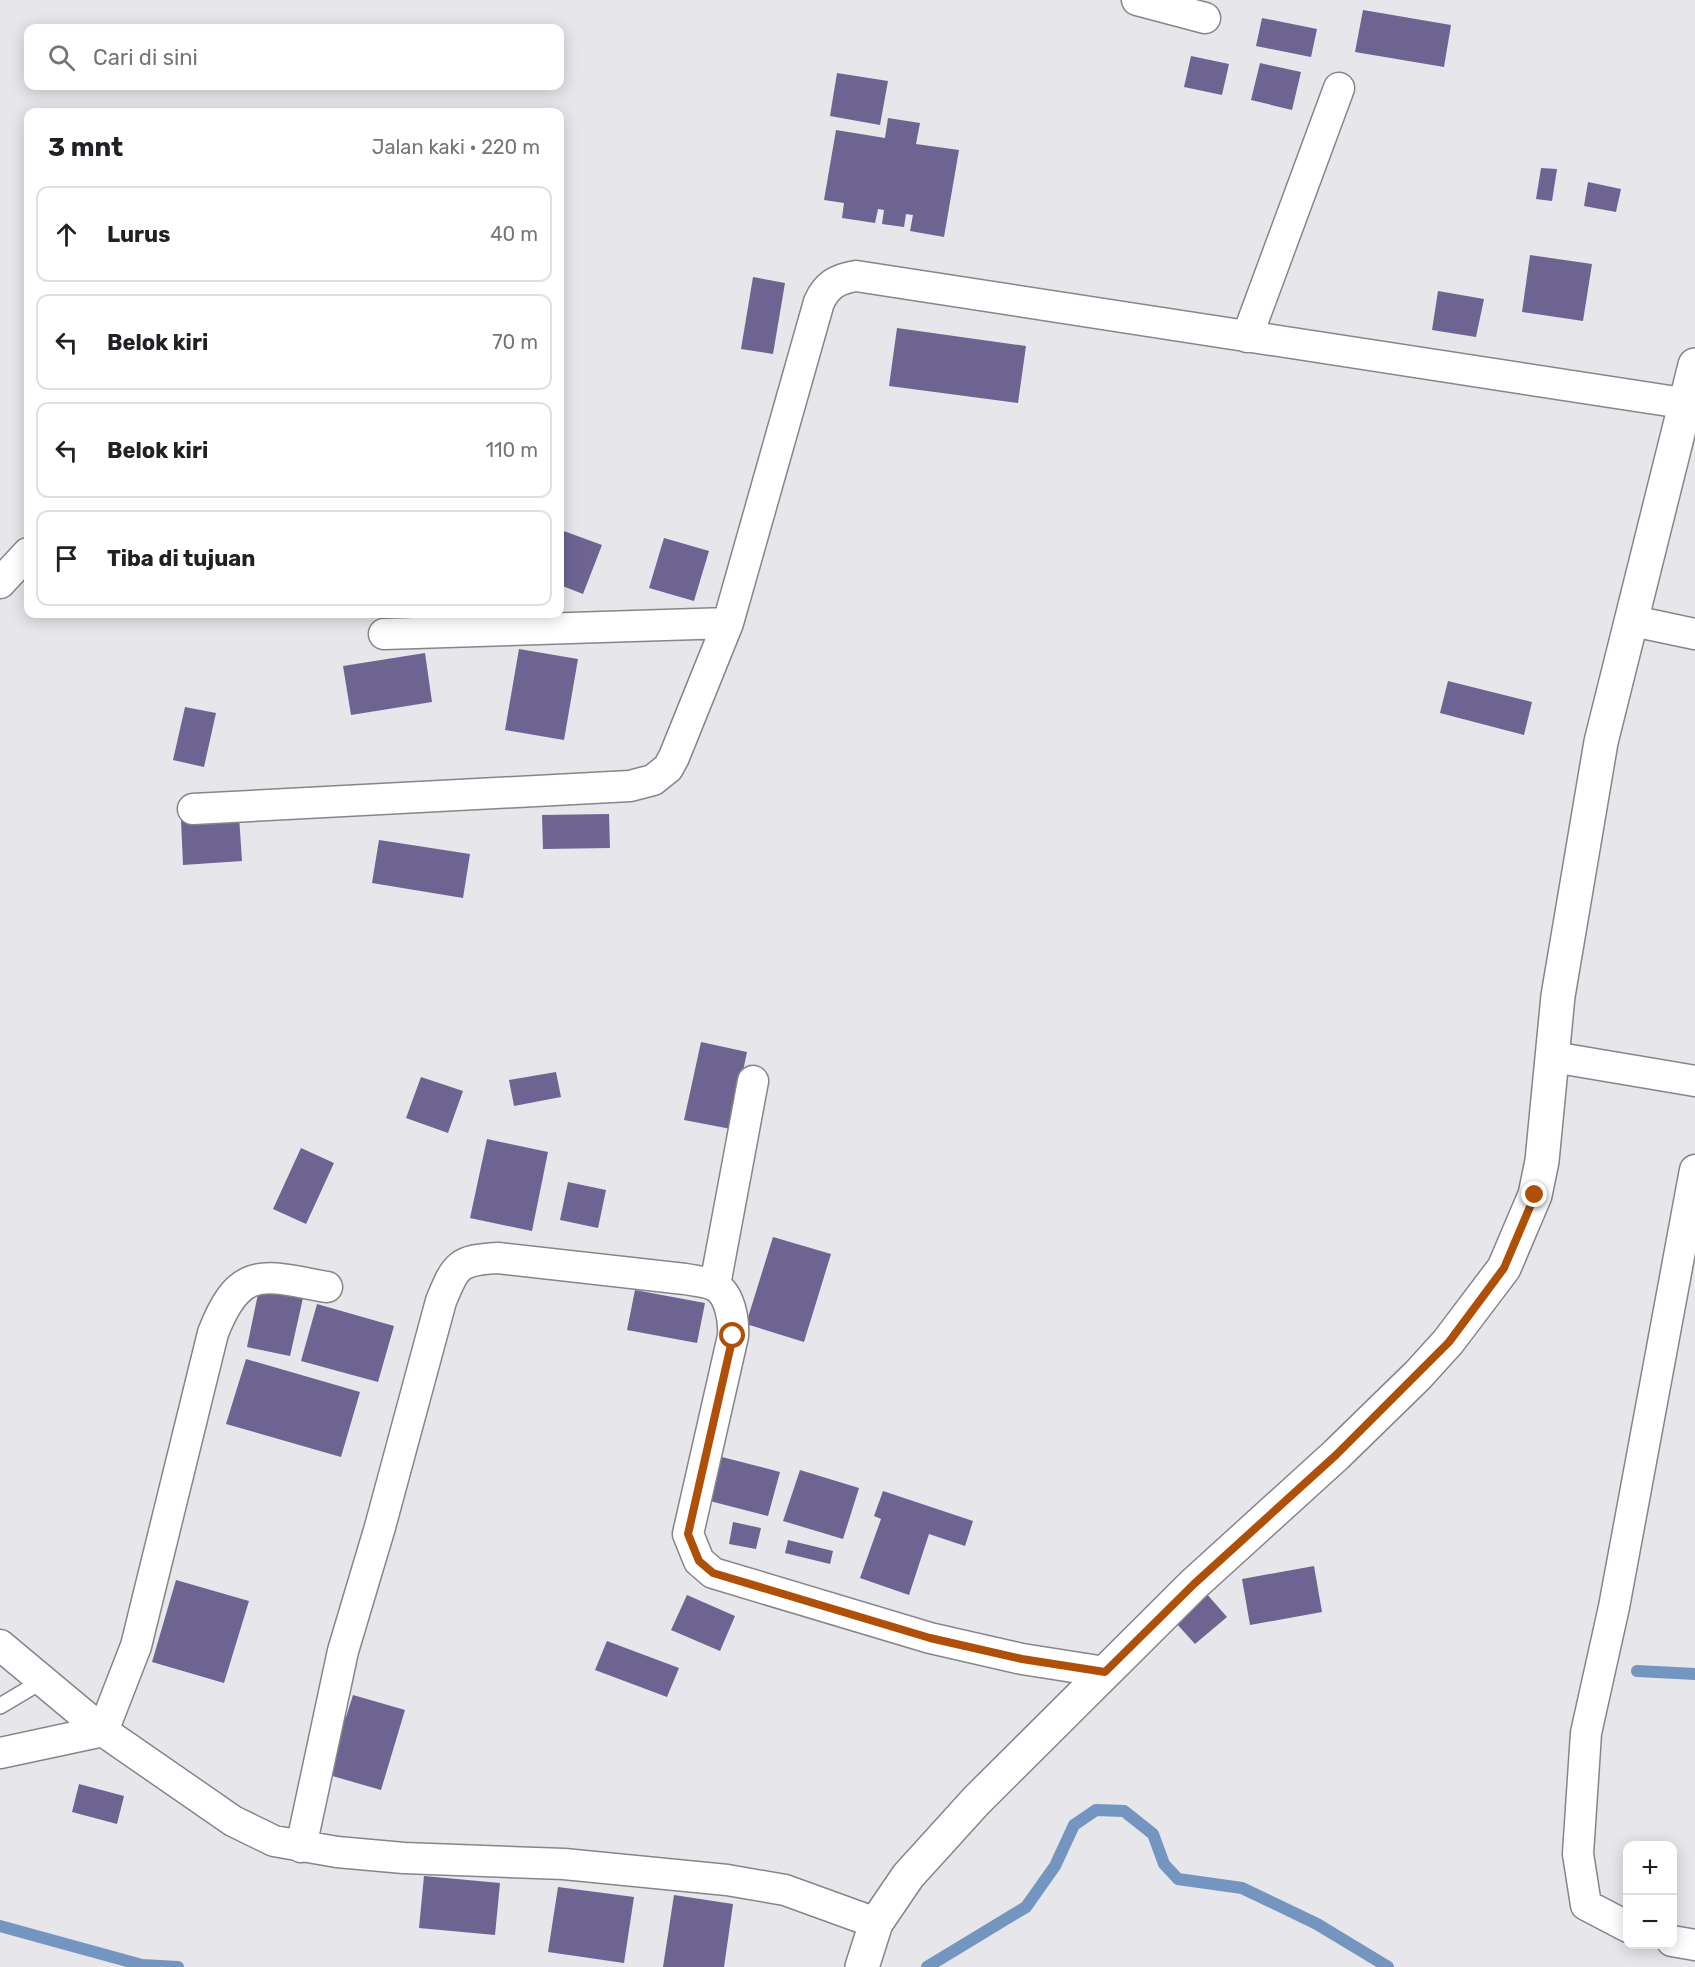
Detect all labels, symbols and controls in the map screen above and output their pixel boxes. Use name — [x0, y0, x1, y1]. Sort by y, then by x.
search box — [24, 24, 564, 90]
icon: search — [45, 41, 78, 74]
text: Cari di sini — [93, 44, 198, 71]
text: 3 mnt — [48, 132, 123, 163]
text: Jalan kaki · 220 m — [372, 135, 540, 159]
icon: ahead — [50, 218, 83, 251]
text: Lurus — [107, 221, 170, 248]
text: 40 m — [490, 222, 538, 246]
icon: left — [50, 326, 83, 359]
text: Belok kiri — [107, 329, 208, 356]
text: 70 m — [492, 330, 538, 354]
icon: left — [50, 434, 83, 467]
text: Belok kiri — [107, 437, 208, 464]
text: 110 m — [486, 438, 538, 462]
icon: arrive — [50, 542, 83, 575]
text: Tiba di tujuan — [107, 545, 255, 572]
route end — [1521, 1181, 1547, 1207]
route start — [719, 1322, 745, 1348]
map controls — [1623, 1841, 1677, 1949]
button: + — [1623, 1841, 1677, 1895]
button: − — [1623, 1895, 1677, 1949]

